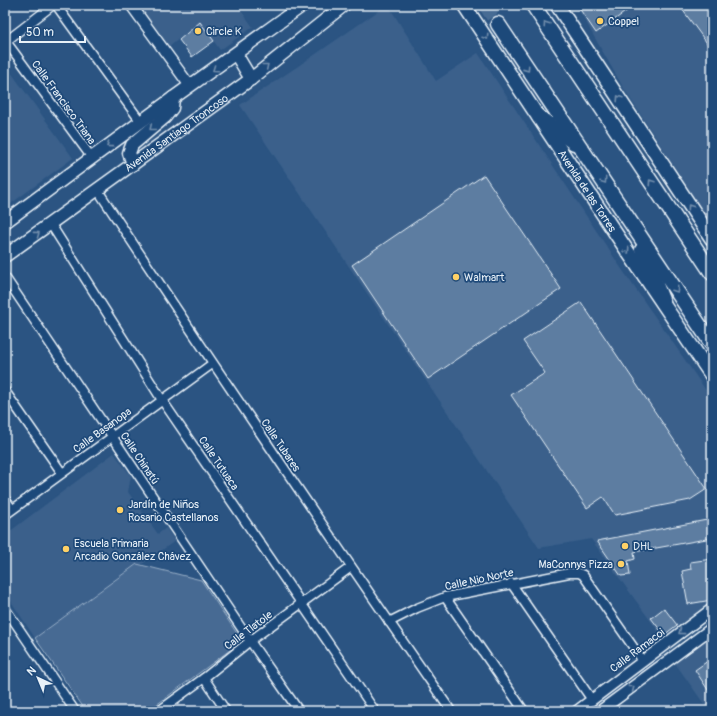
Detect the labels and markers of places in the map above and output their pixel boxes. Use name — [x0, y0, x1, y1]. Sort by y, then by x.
place label: Coppel — [608, 15, 639, 28]
marker: Coppel — [595, 16, 605, 26]
place label: Circle K — [206, 25, 242, 38]
marker: Circle K — [193, 26, 203, 36]
place label: Walmart — [464, 271, 505, 284]
marker: Walmart — [451, 272, 461, 282]
place label: Jardín de Niños Rosario Castellanos — [128, 498, 219, 524]
marker: Jardín de Niños Rosario Castellanos — [115, 505, 125, 515]
place label: Escuela Primaria Arcadio González Chávez — [74, 537, 191, 563]
place label: DHL — [633, 540, 653, 553]
marker: DHL — [620, 541, 630, 551]
marker: Escuela Primaria Arcadio González Chávez — [61, 544, 71, 554]
place label: MaConnys Pizza — [539, 558, 613, 571]
marker: MaConnys Pizza — [616, 559, 626, 569]

